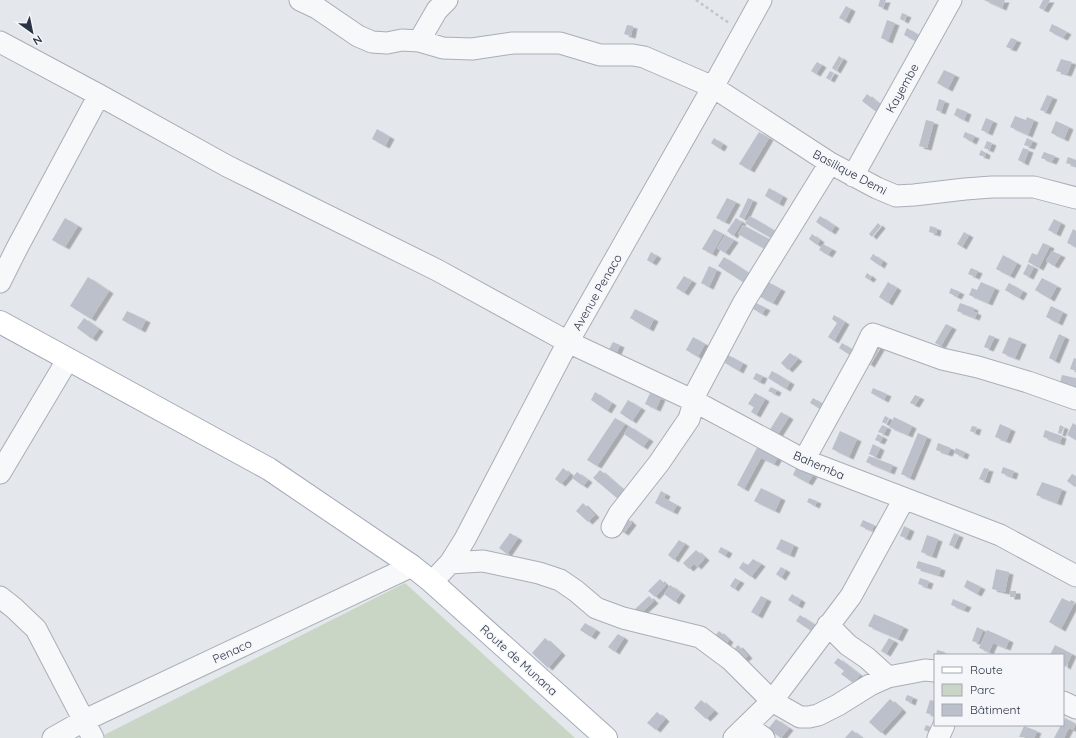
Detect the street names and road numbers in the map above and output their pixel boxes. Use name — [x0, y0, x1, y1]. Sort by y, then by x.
street label: Kayembe — [882, 61, 922, 115]
street label: Basilique Demi — [810, 146, 890, 198]
street label: Avenue Penaco — [569, 251, 625, 333]
street label: Bahemba — [791, 448, 847, 482]
street label: Route de Munana — [477, 621, 561, 699]
street label: Penaco — [210, 635, 254, 667]

